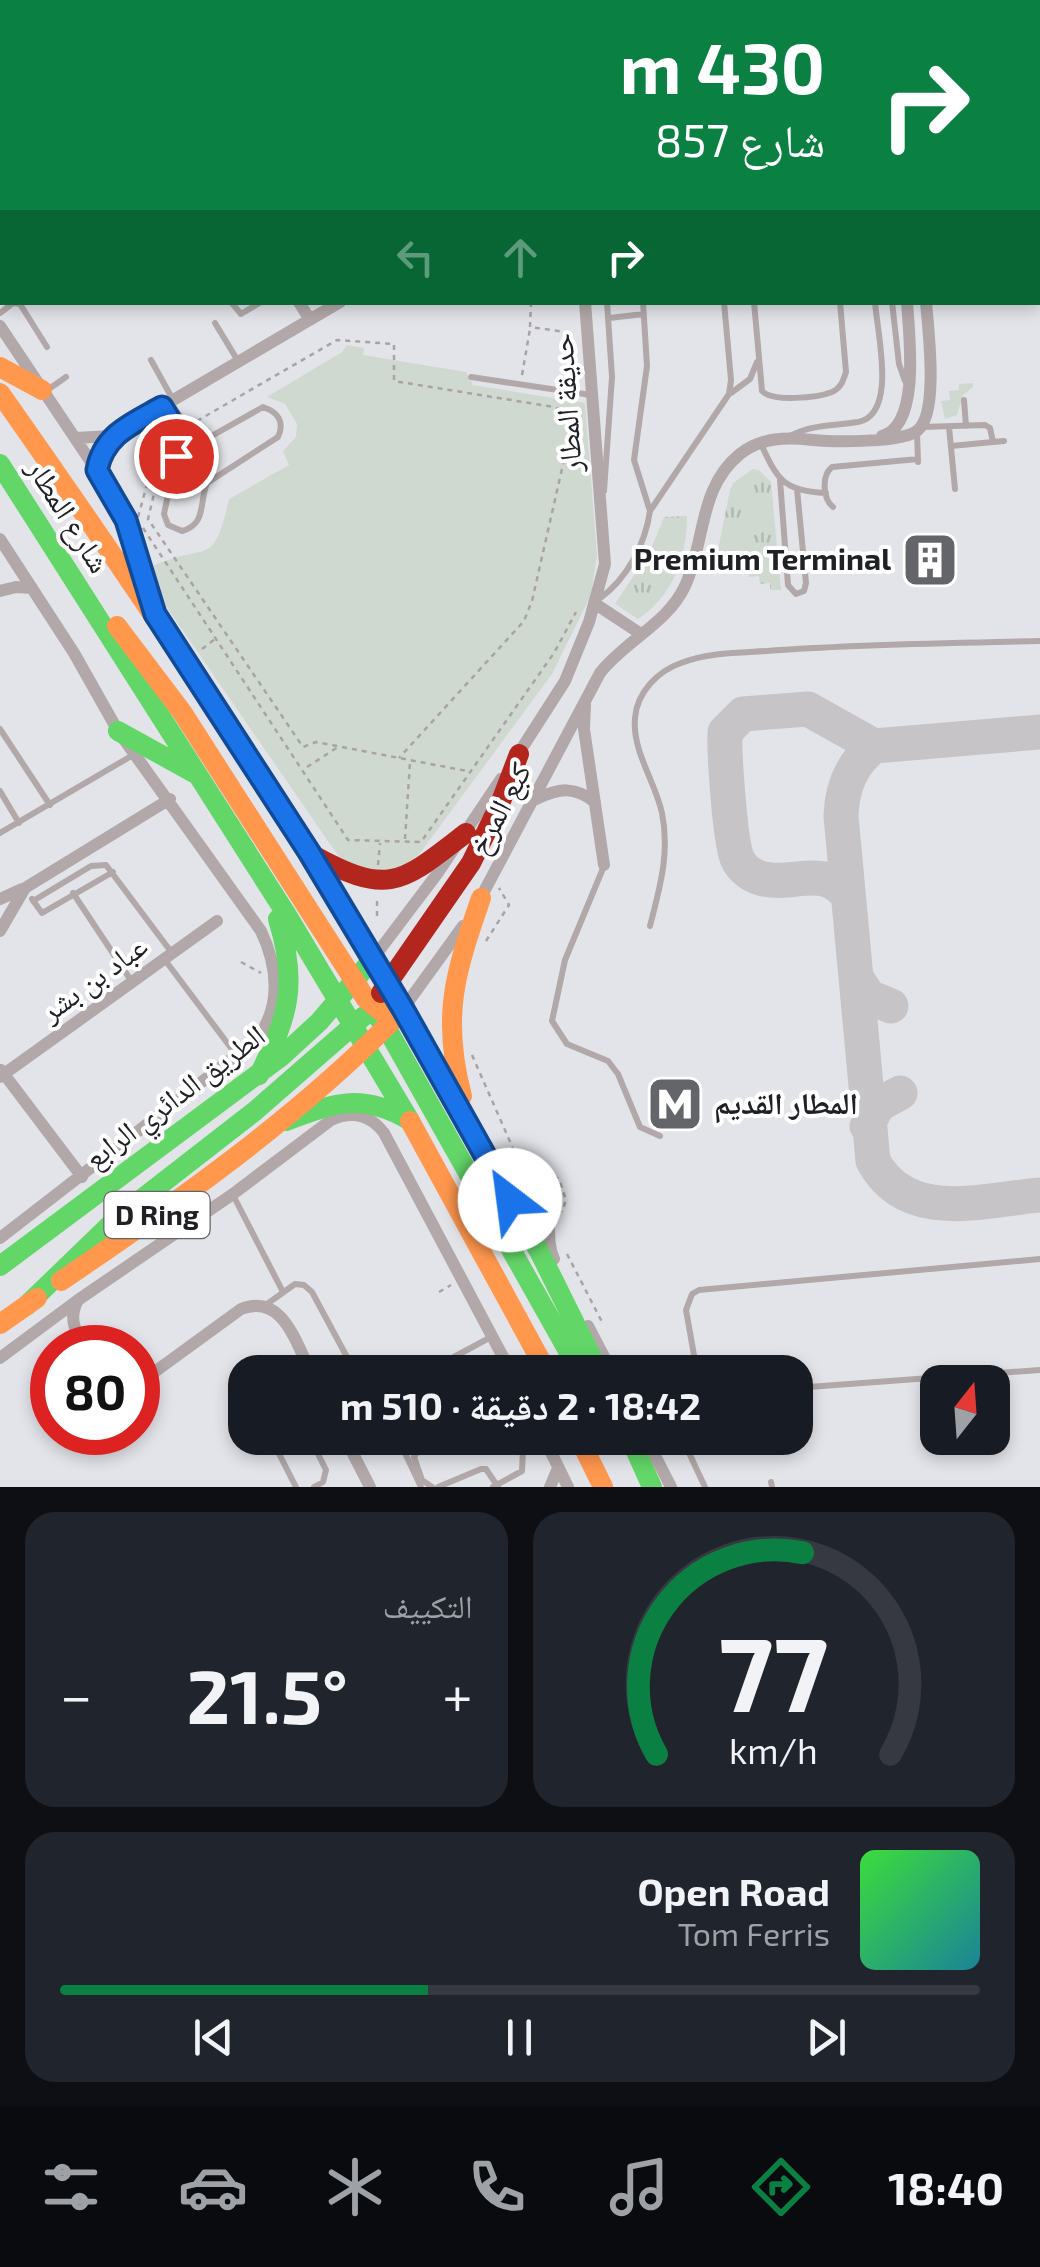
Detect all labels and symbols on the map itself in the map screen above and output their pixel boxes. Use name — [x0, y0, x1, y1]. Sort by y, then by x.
street label: حديقة المطار — [542, 332, 588, 475]
pin — [134, 414, 219, 499]
street label: شارع المطار — [18, 450, 119, 580]
building icon: Premium Terminal — [900, 530, 960, 590]
place label: Premium Terminal — [634, 540, 891, 576]
street label: كبع المرخ — [459, 756, 540, 862]
street label: عباد بن بشر — [32, 927, 154, 1030]
street label: الطريق الدائري الرابع — [77, 1016, 276, 1181]
metro station icon: المطار القديم — [645, 1074, 705, 1134]
place label: المطار القديم — [714, 1084, 858, 1124]
position arrow — [458, 1148, 562, 1252]
road number: D Ring — [104, 1192, 210, 1238]
speed limit sign: 80 — [30, 1325, 160, 1455]
north arrow — [920, 1365, 1010, 1455]

